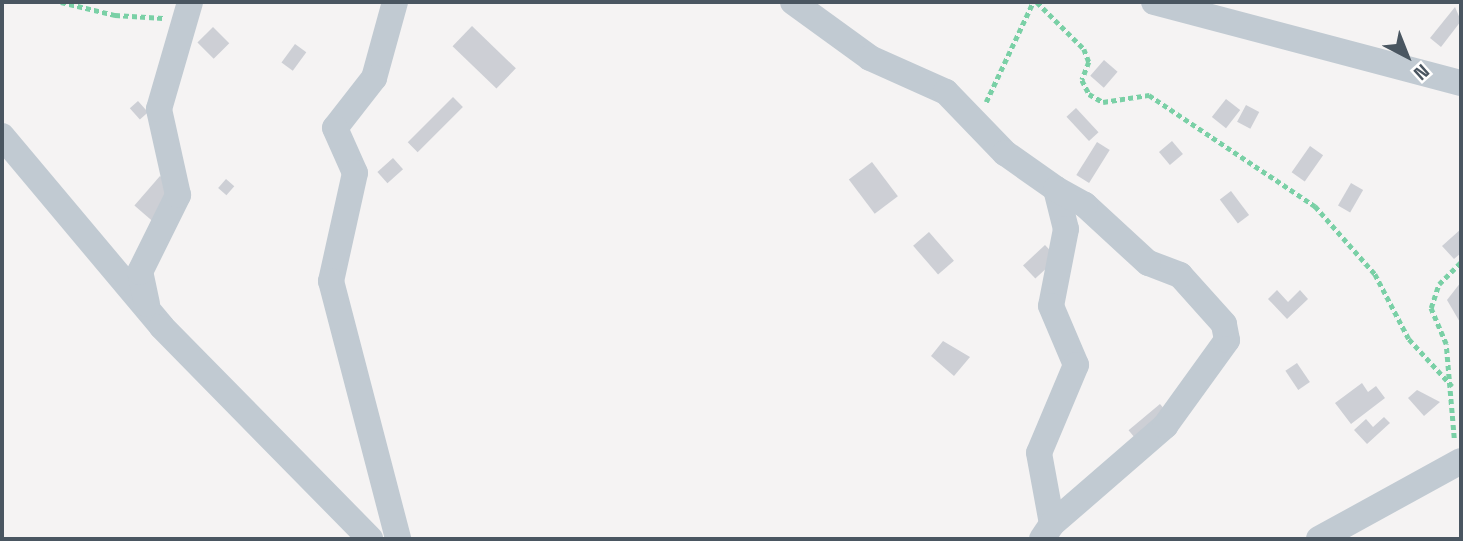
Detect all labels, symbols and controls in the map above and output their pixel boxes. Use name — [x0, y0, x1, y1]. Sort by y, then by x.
north arrow — [1372, 21, 1442, 91]
text: N — [1408, 58, 1434, 86]

